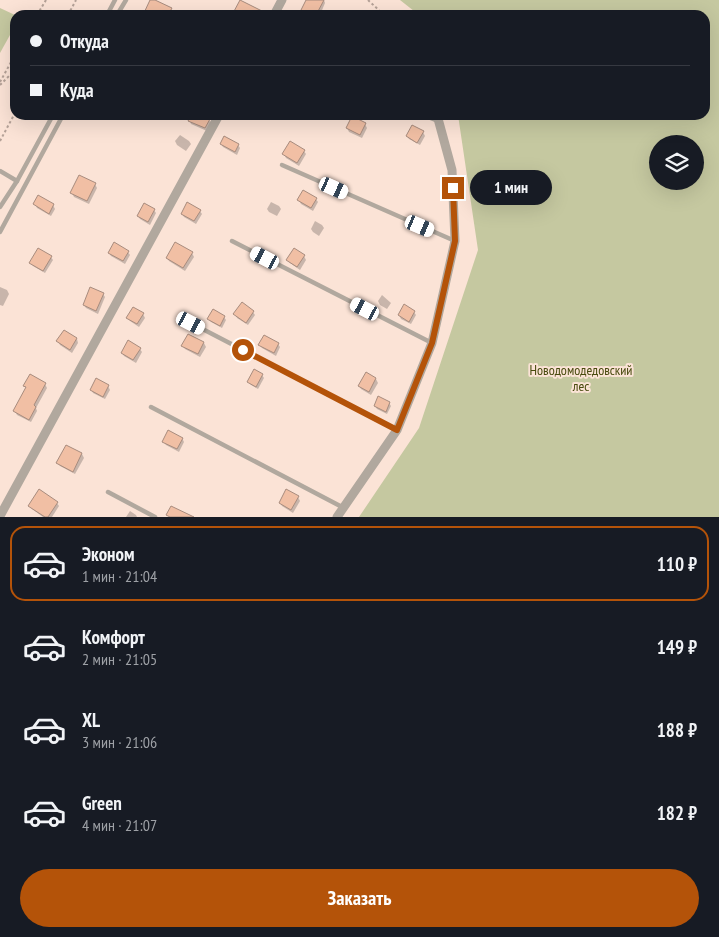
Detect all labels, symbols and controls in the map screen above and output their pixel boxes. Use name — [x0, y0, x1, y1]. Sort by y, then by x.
text: Откуда — [60, 29, 109, 53]
text: Куда — [60, 78, 94, 102]
map controls — [649, 135, 704, 190]
button: layers — [649, 135, 704, 190]
callout: 1 мин — [470, 170, 553, 206]
car — [317, 175, 350, 201]
route end — [442, 177, 464, 199]
text: 1 мин — [494, 177, 528, 197]
car — [403, 213, 436, 239]
car — [248, 245, 281, 271]
car — [348, 296, 381, 322]
car — [174, 310, 207, 336]
route start — [232, 339, 254, 361]
park label: Новодомодедовский лес — [529, 361, 633, 395]
icon: car — [22, 541, 67, 586]
text: Эконом — [82, 542, 135, 566]
text: 110 ₽ — [657, 552, 697, 576]
text: 1 мин · 21:04 — [82, 566, 157, 586]
icon: car — [22, 624, 67, 669]
text: Комфорт — [82, 625, 145, 649]
text: 149 ₽ — [657, 635, 697, 659]
text: 2 мин · 21:05 — [82, 649, 157, 669]
icon: car — [22, 707, 67, 752]
text: XL — [82, 708, 100, 732]
text: 188 ₽ — [657, 718, 697, 742]
text: 3 мин · 21:06 — [82, 732, 157, 752]
icon: car — [22, 790, 67, 835]
text: Green — [82, 791, 122, 815]
text: 182 ₽ — [657, 801, 697, 825]
text: 4 мин · 21:07 — [82, 815, 157, 835]
button: Заказать — [20, 869, 699, 927]

